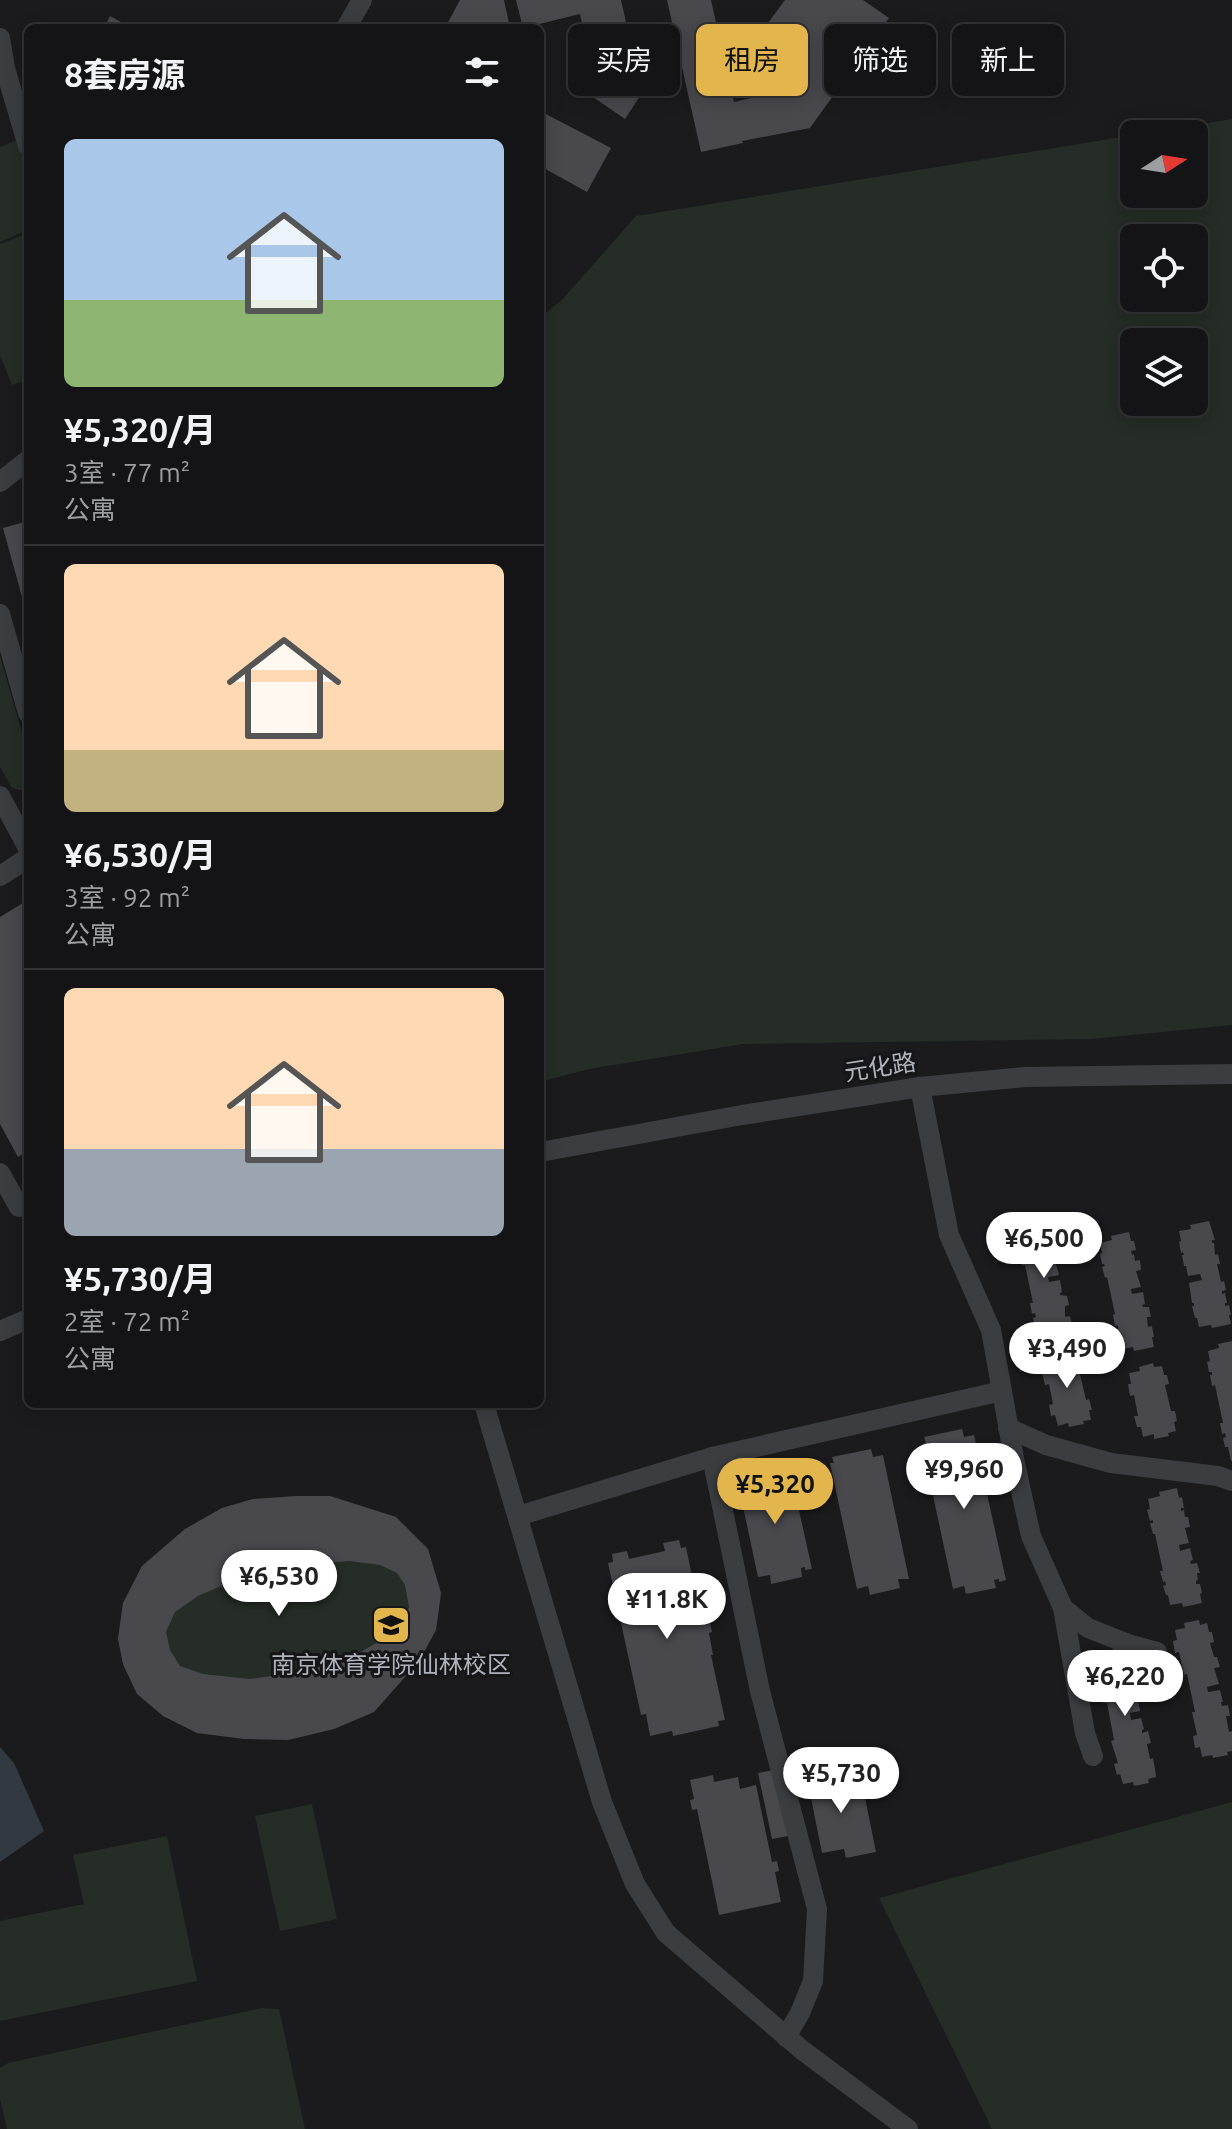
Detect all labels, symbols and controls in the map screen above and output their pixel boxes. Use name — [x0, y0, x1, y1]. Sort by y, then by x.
chip: 买房 — [568, 24, 680, 96]
chip: 租房 — [696, 24, 808, 96]
chip: 筛选 — [824, 24, 936, 96]
chip: 新上 — [952, 24, 1064, 96]
icon: filters — [460, 50, 504, 94]
text: 8套房源 — [64, 55, 185, 93]
north arrow — [1120, 120, 1208, 208]
map controls — [1120, 120, 1208, 416]
icon: home — [212, 191, 356, 335]
button: locate — [1120, 224, 1208, 312]
button: layers — [1120, 328, 1208, 416]
text: ¥5,320/月 — [64, 410, 217, 448]
text: 3室 · 77 m² — [64, 458, 190, 487]
text: 公寓 — [64, 495, 116, 524]
icon: home — [212, 616, 356, 760]
text: ¥6,530/月 — [64, 835, 217, 873]
text: 3室 · 92 m² — [64, 883, 190, 912]
text: 公寓 — [64, 920, 116, 949]
icon: home — [212, 1040, 356, 1184]
street label: 元化路 — [842, 1048, 918, 1086]
pin: ¥6,500 — [979, 1212, 1109, 1280]
text: ¥6,500 — [1004, 1223, 1084, 1252]
text: ¥5,730/月 — [64, 1259, 217, 1297]
text: 2室 · 72 m² — [64, 1307, 190, 1336]
pin: ¥3,490 — [1002, 1322, 1132, 1390]
text: ¥3,490 — [1027, 1333, 1107, 1362]
text: 公寓 — [64, 1344, 116, 1373]
pin: ¥9,960 — [899, 1443, 1029, 1511]
text: ¥9,960 — [924, 1454, 1004, 1483]
pin: ¥5,320 — [710, 1458, 840, 1526]
text: ¥5,320 — [735, 1469, 815, 1498]
pin: ¥6,530 — [214, 1550, 344, 1618]
text: ¥6,530 — [239, 1561, 319, 1590]
pin: ¥11.8K — [602, 1573, 732, 1641]
text: ¥11.8K — [626, 1584, 708, 1613]
school or university icon: 南京体育学院仙林校区 — [370, 1604, 412, 1646]
pin: ¥6,220 — [1060, 1650, 1190, 1718]
place label: 南京体育学院仙林校区 — [271, 1651, 511, 1678]
text: ¥6,220 — [1085, 1661, 1165, 1690]
pin: ¥5,730 — [776, 1747, 906, 1815]
text: ¥5,730 — [801, 1758, 881, 1787]

